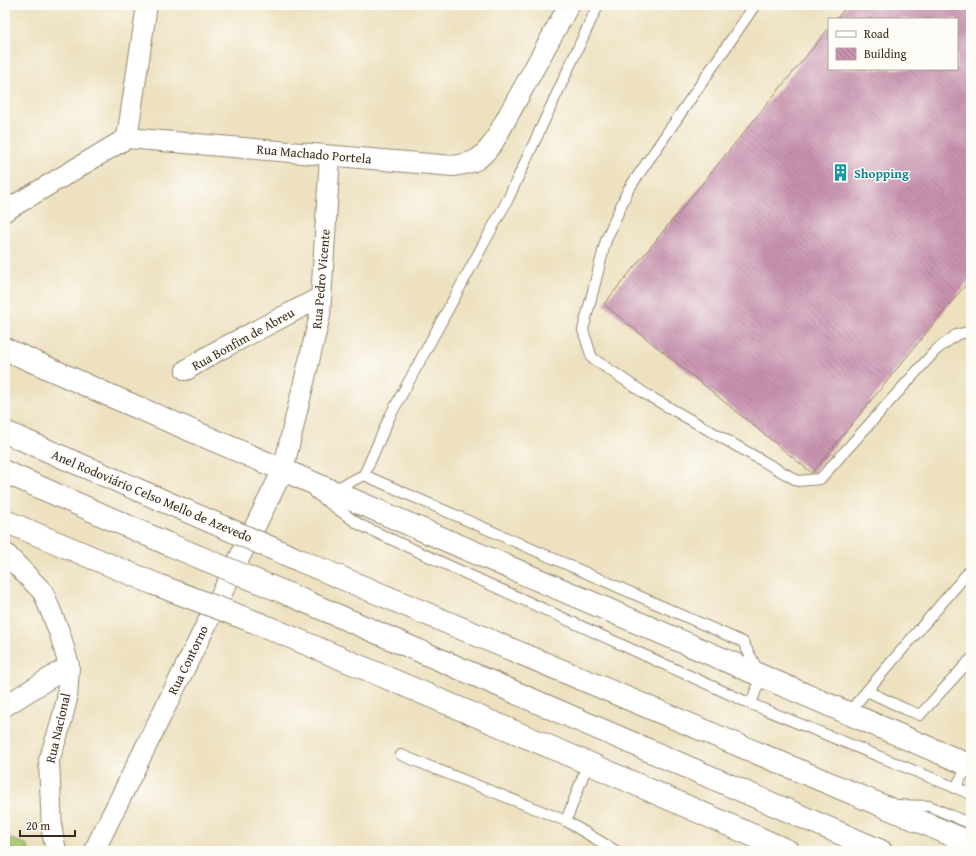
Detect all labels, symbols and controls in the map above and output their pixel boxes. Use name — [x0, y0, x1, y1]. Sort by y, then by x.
legend — [828, 18, 958, 70]
text: Road — [864, 25, 890, 42]
text: Building — [864, 45, 907, 62]
street label: Rua Machado Portela — [256, 140, 373, 169]
building icon: Shopping — [831, 163, 851, 183]
place label: Shopping — [854, 164, 909, 183]
street label: Rua Pedro Vicente — [307, 228, 335, 330]
street label: Rua Bonfim de Abreu — [188, 303, 298, 375]
street label: Anel Rodoviário Celso Mello de Azevedo — [49, 445, 256, 547]
street label: Rua Contorno — [163, 622, 213, 698]
street label: Rua Nacional — [41, 691, 75, 765]
scale bar — [20, 812, 75, 838]
text: 20 m — [26, 817, 50, 834]

